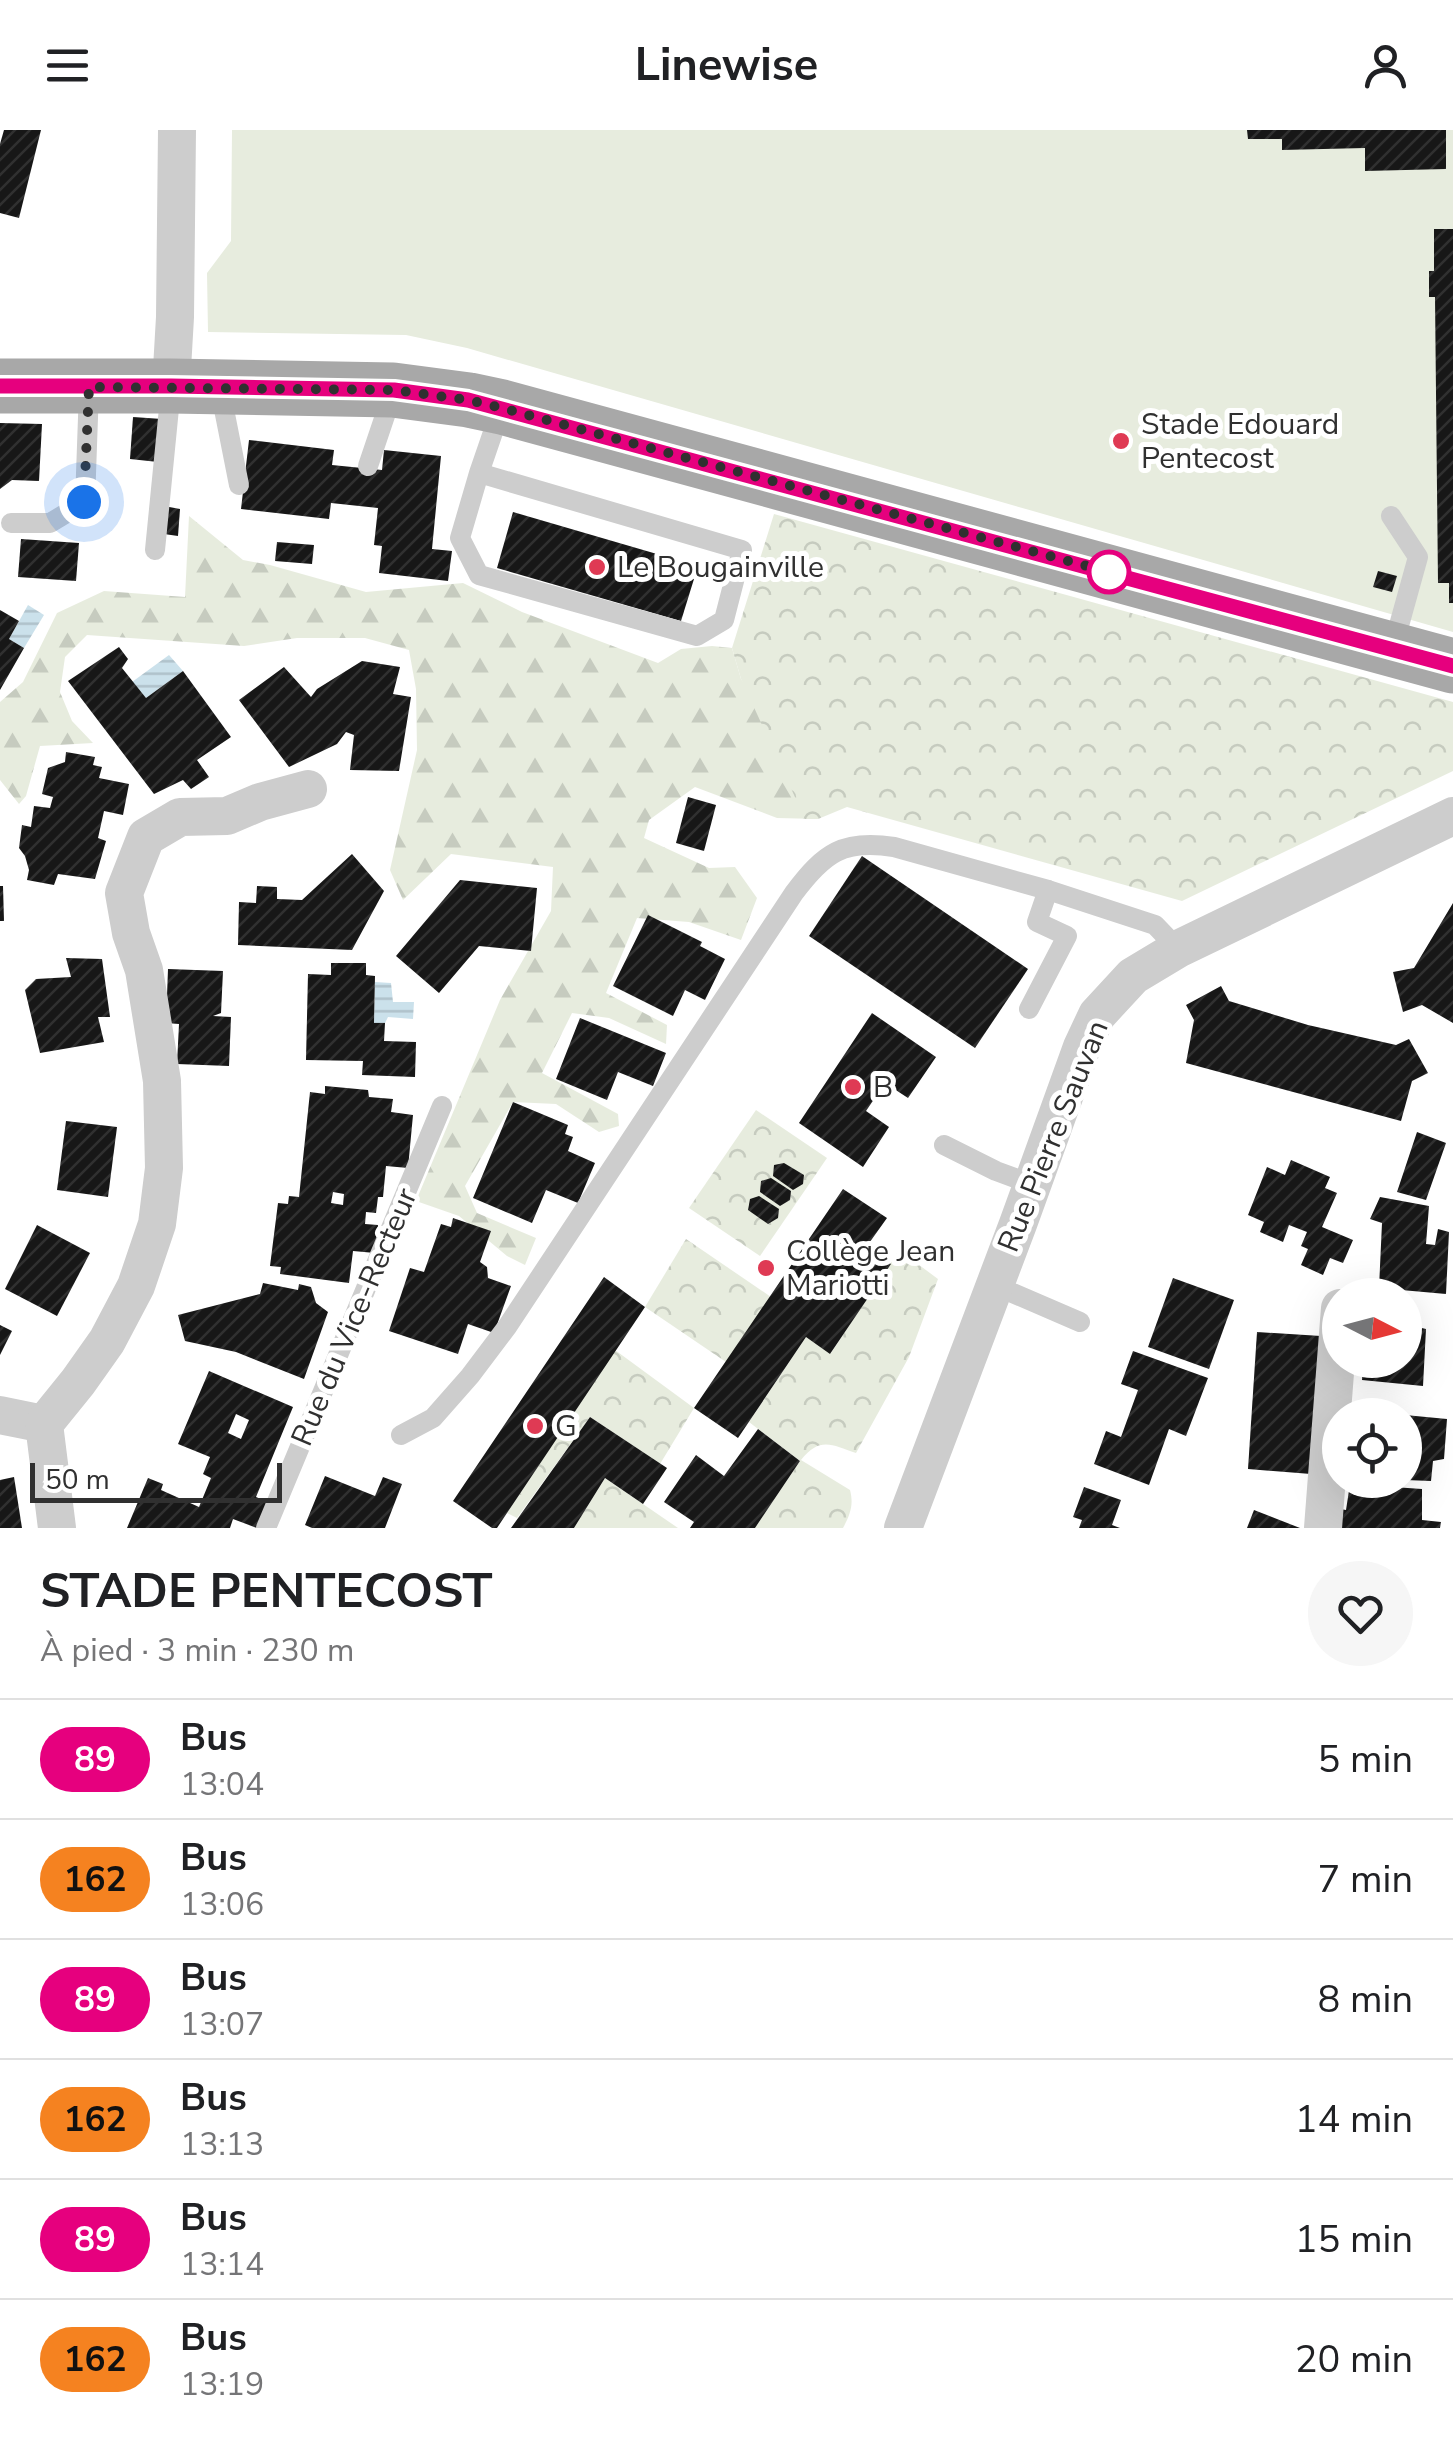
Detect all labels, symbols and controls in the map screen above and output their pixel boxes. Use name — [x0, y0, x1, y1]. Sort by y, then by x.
text: Linewise — [635, 35, 818, 96]
icon: menu — [40, 38, 95, 93]
icon: person — [1358, 38, 1413, 93]
place label: Stade Edouard Pentecost — [1141, 404, 1339, 479]
marker: Stade Edouard Pentecost — [1110, 430, 1132, 452]
your location — [59, 477, 109, 527]
place label: Le Bougainville — [617, 547, 824, 588]
unlabelled marker — [1088, 551, 1130, 593]
marker: Le Bougainville — [586, 556, 608, 578]
street label: Rue Pierre Sauvan — [988, 1014, 1119, 1258]
place label: B — [873, 1067, 893, 1108]
marker: B — [842, 1076, 864, 1098]
street label: Rue du Vice-Recteur — [282, 1182, 427, 1452]
place label: Collège Jean Mariotti — [786, 1231, 955, 1306]
marker: Collège Jean Mariotti — [755, 1257, 777, 1279]
north arrow — [1322, 1278, 1422, 1378]
map controls — [1322, 1278, 1422, 1498]
button: locate — [1322, 1398, 1422, 1498]
place label: G — [555, 1406, 577, 1447]
marker: G — [524, 1415, 546, 1437]
scale bar — [30, 1458, 282, 1502]
text: 50 m — [45, 1461, 110, 1499]
text: STADE PENTECOST — [40, 1558, 492, 1624]
button: heart — [1308, 1561, 1413, 1666]
text: À pied · 3 min · 230 m — [40, 1629, 354, 1672]
text: Bus — [180, 1712, 247, 1763]
text: 5 min — [1318, 1734, 1413, 1785]
text: 89 — [74, 1736, 116, 1783]
text: 13:04 — [180, 1763, 264, 1806]
text: Bus — [180, 1832, 247, 1883]
text: 7 min — [1318, 1854, 1413, 1905]
text: 162 — [63, 1856, 127, 1903]
text: 13:06 — [180, 1883, 264, 1926]
text: Bus — [180, 1952, 247, 2003]
text: 8 min — [1318, 1974, 1413, 2025]
text: 89 — [74, 1976, 116, 2023]
text: 13:07 — [180, 2003, 264, 2046]
text: Bus — [180, 2072, 247, 2123]
text: 14 min — [1295, 2094, 1413, 2145]
text: 162 — [63, 2096, 127, 2143]
text: 13:13 — [180, 2123, 264, 2166]
text: Bus — [180, 2192, 247, 2243]
text: 15 min — [1295, 2214, 1413, 2265]
text: 89 — [74, 2216, 116, 2263]
text: 13:14 — [180, 2243, 264, 2286]
text: Bus — [180, 2312, 247, 2363]
text: 20 min — [1295, 2334, 1413, 2385]
text: 162 — [63, 2336, 127, 2383]
text: 13:19 — [180, 2363, 264, 2406]

